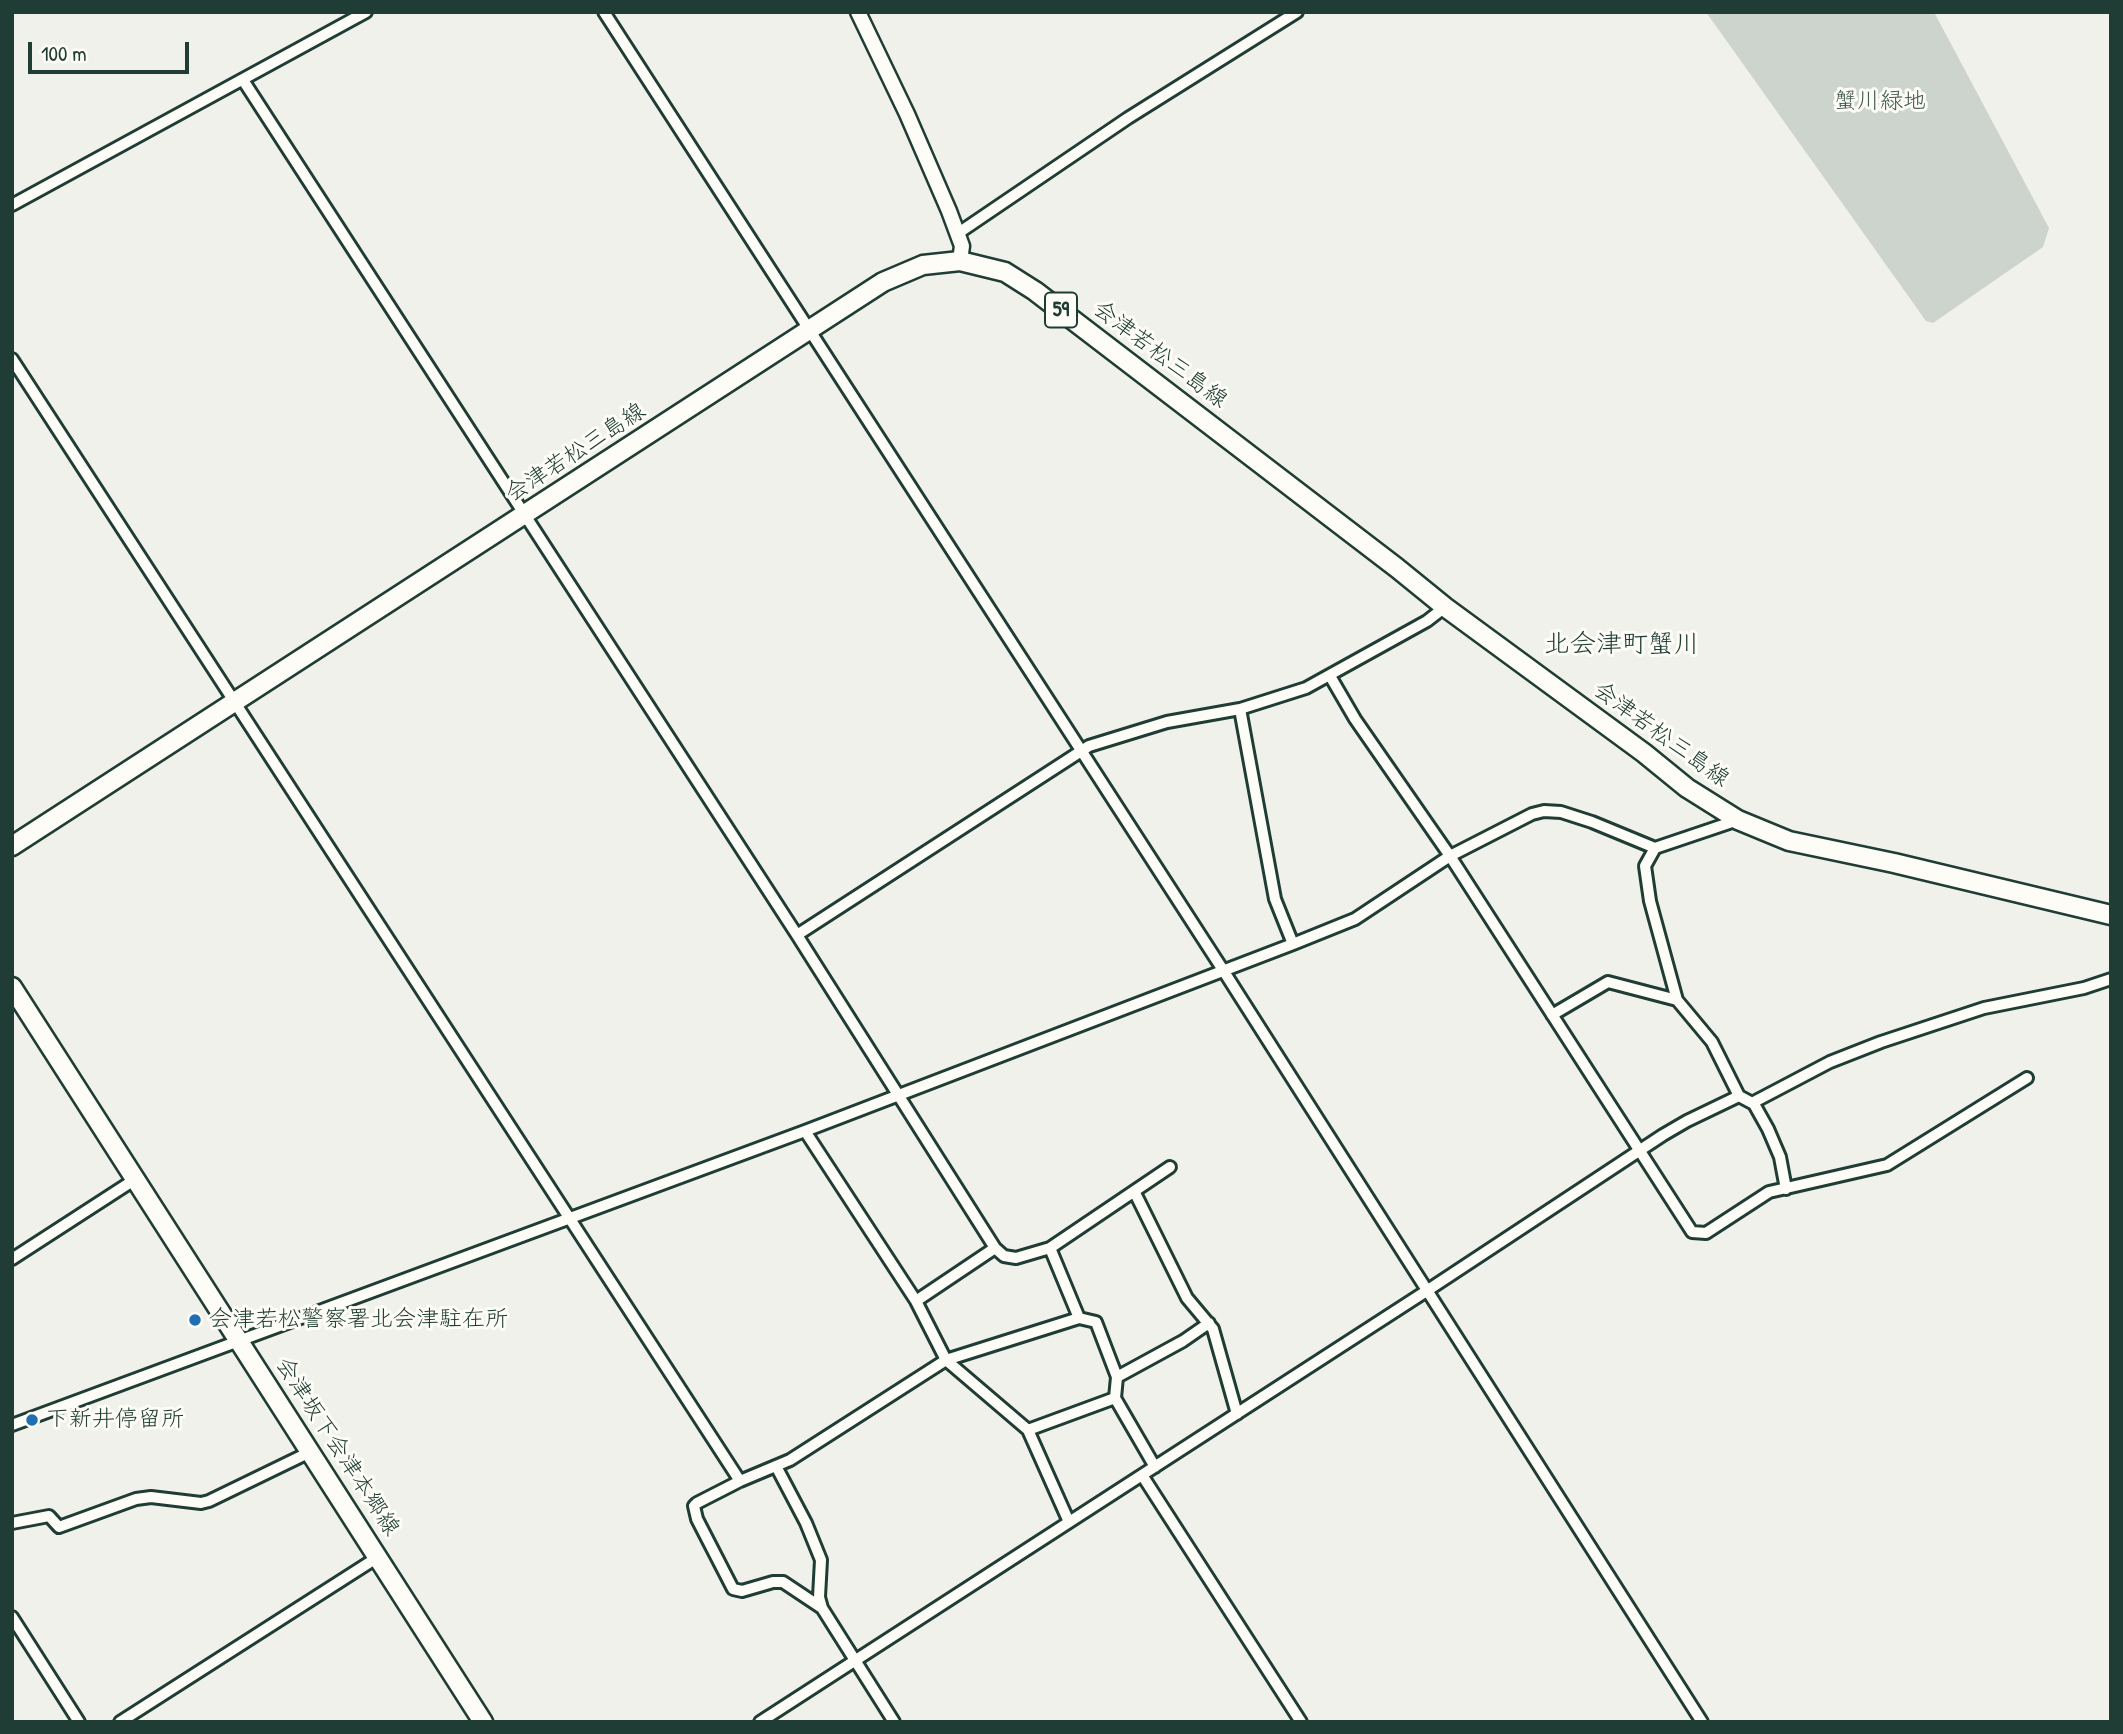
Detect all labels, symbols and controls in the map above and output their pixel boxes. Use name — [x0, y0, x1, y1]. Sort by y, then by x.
scale bar — [32, 28, 192, 72]
text: 100 m — [41, 39, 87, 68]
park label: 蟹川緑地 — [1834, 88, 1926, 116]
road number: 59 — [1045, 292, 1077, 328]
street label: 会津若松三島線 — [1087, 296, 1233, 414]
street label: 会津若松三島線 — [501, 398, 651, 508]
district label: 北会津町蟹川 — [1544, 629, 1700, 661]
street label: 会津若松三島線 — [1588, 677, 1734, 793]
place label: 会津若松警察署北会津駐在所 — [209, 1306, 508, 1334]
marker: 会津若松警察署北会津駐在所 — [187, 1312, 203, 1328]
street label: 会津坂下会津本郷線 — [269, 1353, 405, 1541]
place label: 下新井停留所 — [46, 1406, 184, 1434]
marker: 下新井停留所 — [24, 1412, 40, 1428]

